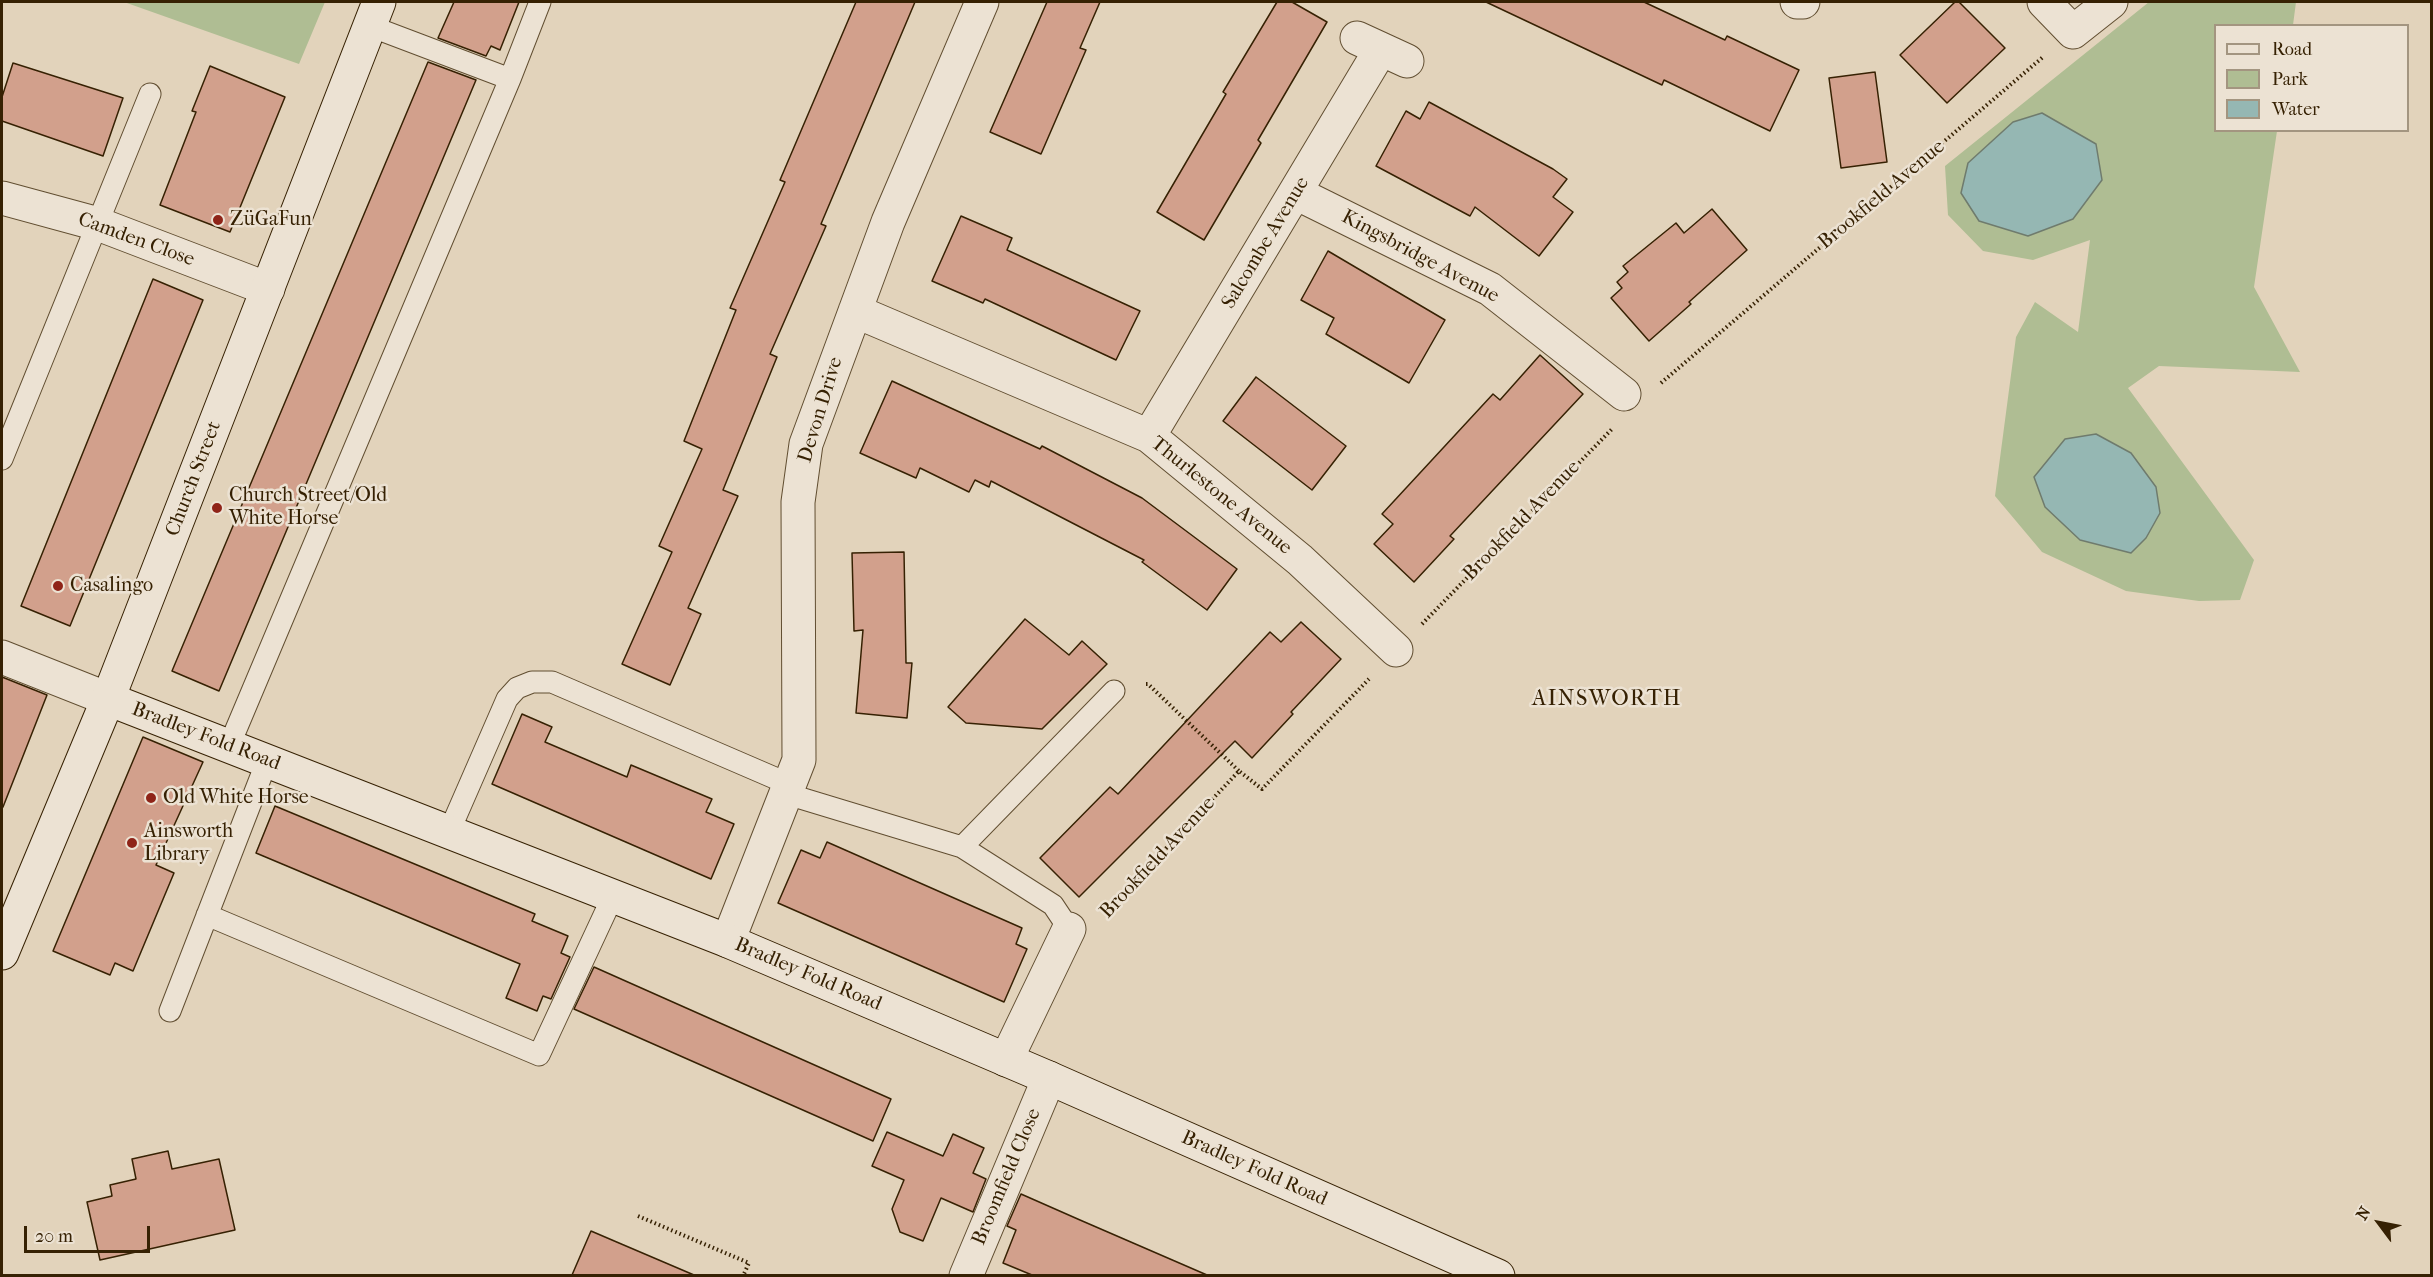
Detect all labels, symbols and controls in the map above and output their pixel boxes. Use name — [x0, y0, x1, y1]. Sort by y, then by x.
legend — [2214, 24, 2409, 132]
text: Road — [2272, 39, 2312, 60]
text: Park — [2272, 69, 2308, 90]
text: Water — [2272, 99, 2320, 120]
street label: Brookfield Avenue — [1814, 135, 1950, 255]
street label: Salcombe Avenue — [1217, 173, 1315, 313]
street label: Kingsbridge Avenue — [1337, 205, 1503, 309]
street label: Camden Close — [74, 208, 198, 272]
place label: ZüGaFun — [230, 208, 312, 232]
marker: ZüGaFun — [211, 213, 225, 227]
street label: Devon Drive — [794, 354, 848, 466]
street label: Church Street — [161, 418, 227, 540]
street label: Thurlestone Avenue — [1146, 432, 1296, 560]
street label: Brookfield Avenue — [1459, 456, 1585, 586]
place label: Church Street/Old White Horse — [229, 484, 387, 531]
marker: Church Street/Old White Horse — [210, 501, 224, 515]
place label: Casalingo — [70, 574, 153, 598]
marker: Casalingo — [51, 579, 65, 593]
district label: AINSWORTH — [1532, 687, 1682, 713]
street label: Bradley Fold Road — [128, 698, 284, 776]
place label: Old White Horse — [163, 786, 309, 810]
marker: Old White Horse — [144, 791, 158, 805]
street label: Brookfield Avenue — [1095, 792, 1221, 924]
place label: Ainsworth Library — [144, 820, 233, 867]
marker: Ainsworth Library — [125, 836, 139, 850]
street label: Bradley Fold Road — [731, 933, 885, 1017]
street label: Broomfield Close — [967, 1105, 1047, 1249]
street label: Bradley Fold Road — [1177, 1126, 1331, 1212]
north arrow — [2349, 1193, 2409, 1253]
text: N — [2352, 1203, 2375, 1223]
scale bar — [27, 1214, 153, 1252]
text: 20 m — [35, 1226, 73, 1247]

